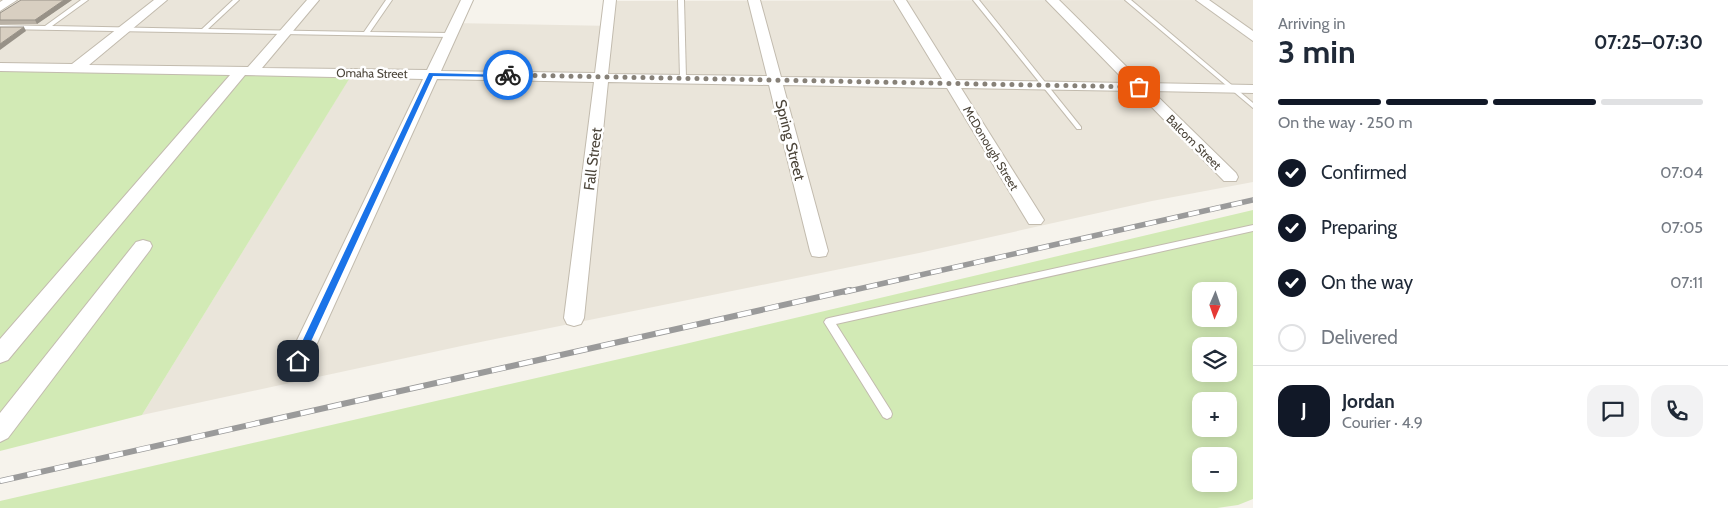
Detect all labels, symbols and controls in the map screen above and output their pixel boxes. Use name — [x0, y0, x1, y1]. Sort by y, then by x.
text: Arriving in — [1278, 14, 1345, 33]
text: 07:25–07:30 — [1594, 31, 1703, 54]
text: 3 min — [1278, 32, 1356, 71]
courier — [483, 50, 533, 100]
icon: bike — [494, 61, 522, 89]
street label: Omaha Street — [336, 65, 408, 81]
pin — [1118, 66, 1160, 108]
icon: bag — [1125, 73, 1153, 101]
street label: Spring Street — [771, 98, 809, 182]
street label: McDonough Street — [960, 103, 1022, 193]
street label: Balcom Street — [1163, 111, 1225, 173]
text: On the way · 250 m — [1278, 113, 1412, 132]
street label: Fall Street — [580, 127, 606, 191]
icon: check — [1278, 159, 1306, 187]
text: Confirmed — [1321, 161, 1407, 184]
text: 07:04 — [1660, 163, 1703, 182]
icon: check — [1278, 214, 1306, 242]
text: Preparing — [1321, 216, 1397, 239]
text: 07:05 — [1661, 218, 1703, 237]
icon: check — [1278, 269, 1306, 297]
text: On the way — [1321, 271, 1413, 294]
text: 07:11 — [1670, 273, 1703, 292]
north arrow — [1192, 282, 1238, 328]
map controls — [1192, 282, 1237, 492]
text: Delivered — [1321, 326, 1398, 349]
button: layers — [1192, 337, 1237, 382]
pin — [277, 340, 319, 382]
icon: home — [284, 347, 312, 375]
button: chat — [1587, 385, 1639, 437]
button: phone — [1651, 385, 1703, 437]
text: Jordan — [1342, 390, 1395, 413]
button: + — [1192, 392, 1237, 437]
text: J — [1301, 399, 1307, 422]
text: Courier · 4.9 — [1342, 413, 1423, 432]
button: − — [1192, 447, 1237, 492]

